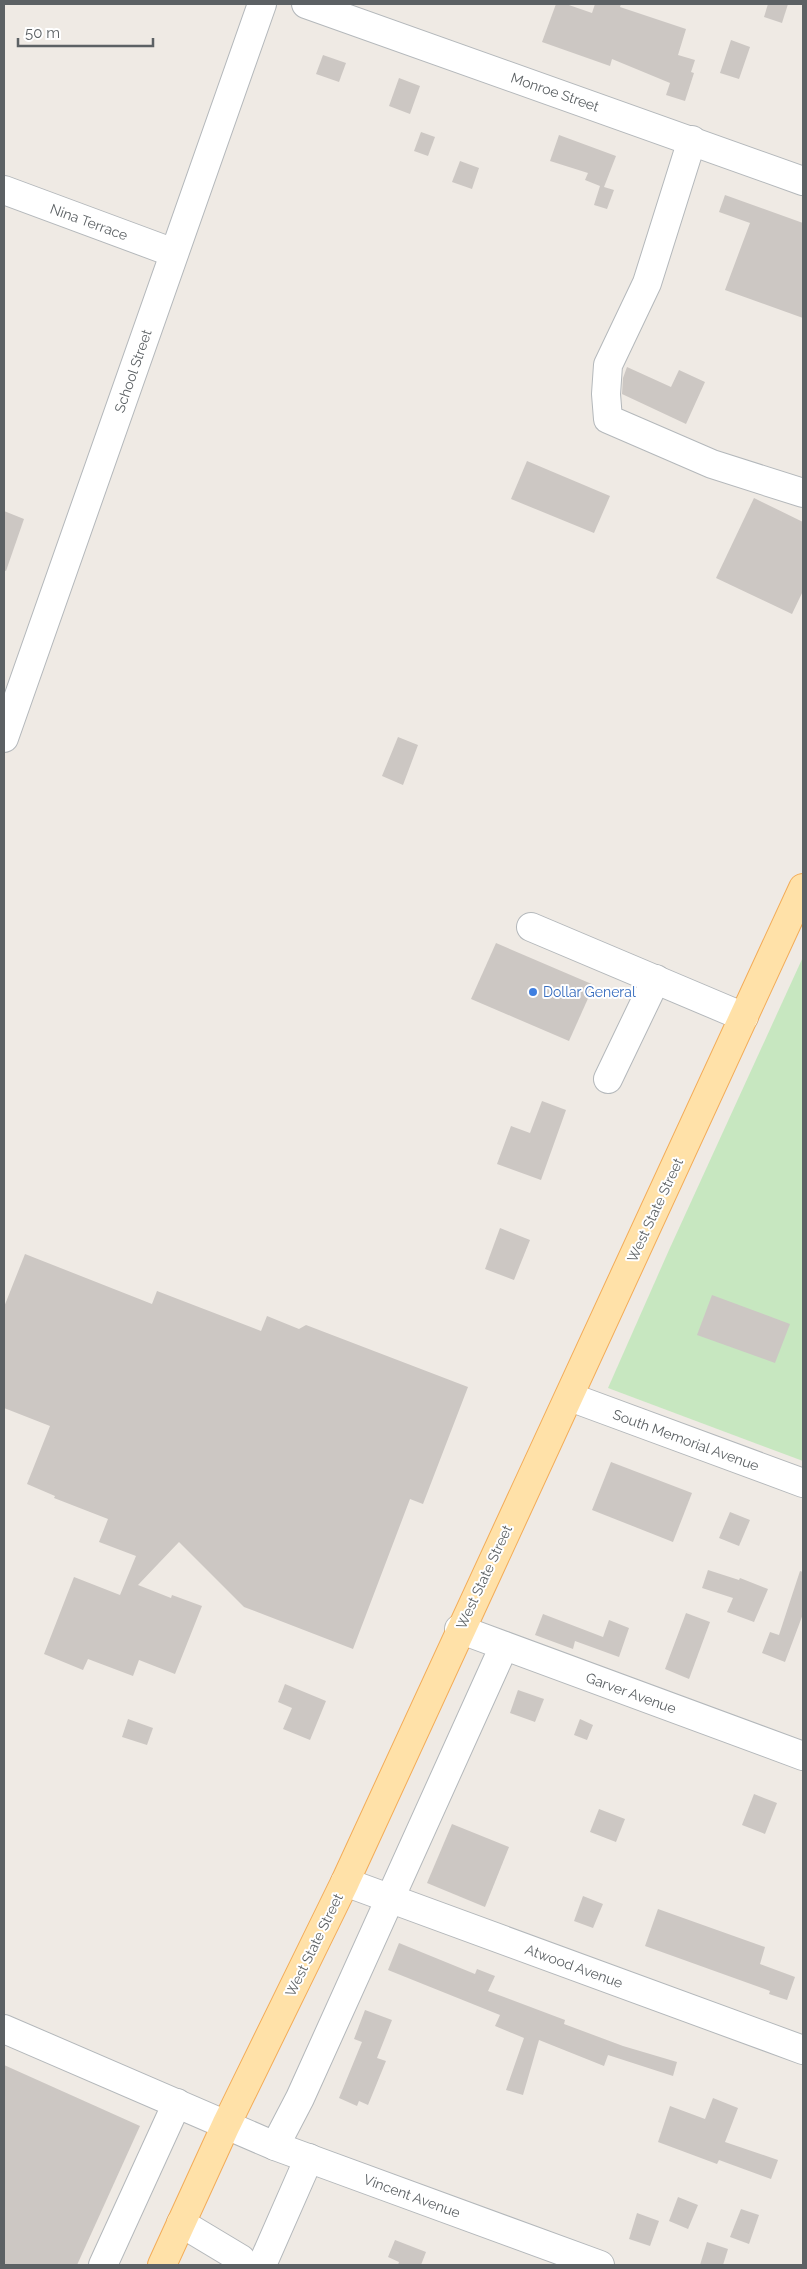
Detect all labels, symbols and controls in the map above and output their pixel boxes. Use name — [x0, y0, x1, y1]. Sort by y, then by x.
scale bar — [18, 15, 152, 47]
text: 50 m — [25, 24, 60, 42]
street label: Monroe Street — [509, 69, 602, 115]
street label: Nina Terrace — [48, 201, 130, 243]
street label: School Street — [111, 327, 155, 415]
place label: Dollar General — [543, 984, 636, 1000]
marker: Dollar General — [527, 986, 539, 998]
street label: West State Street — [624, 1155, 686, 1264]
street label: South Memorial Avenue — [611, 1406, 761, 1474]
street label: West State Street — [453, 1522, 515, 1631]
street label: Garver Avenue — [584, 1669, 678, 1717]
street label: West State Street — [282, 1891, 346, 1999]
street label: Atwood Avenue — [523, 1941, 625, 1991]
street label: Vincent Avenue — [362, 2171, 462, 2221]

